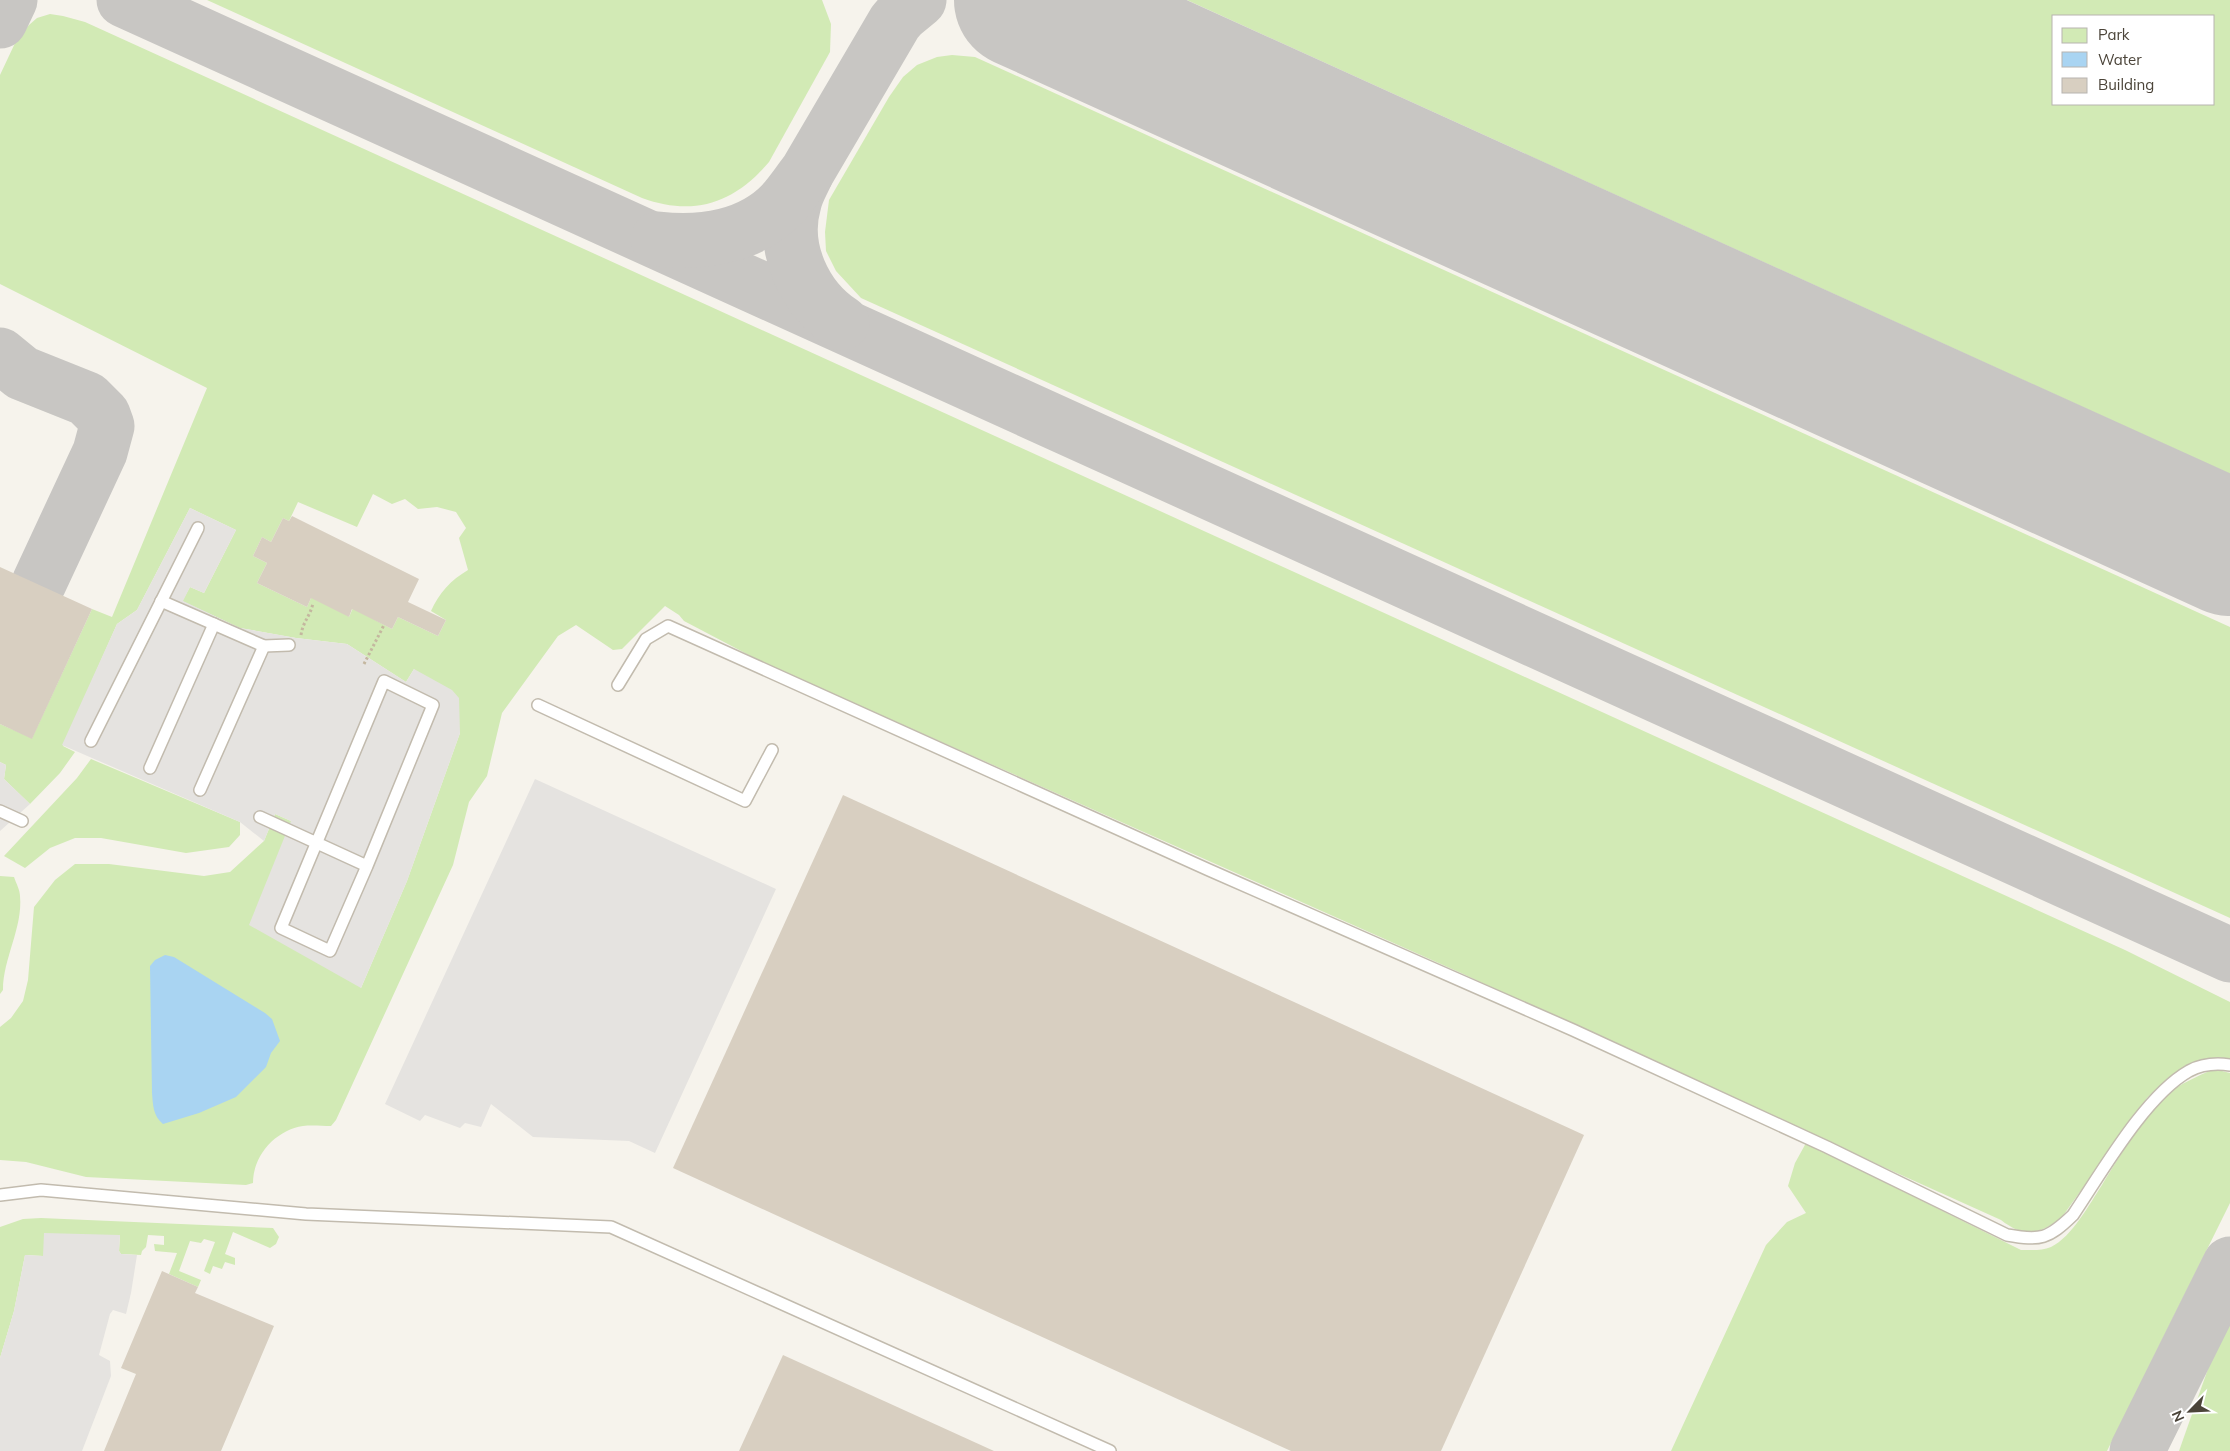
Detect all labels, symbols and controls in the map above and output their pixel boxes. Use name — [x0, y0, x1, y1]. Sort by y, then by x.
legend — [2052, 15, 2215, 105]
text: Park — [2098, 25, 2130, 44]
text: Water — [2098, 50, 2142, 69]
text: Building — [2098, 75, 2154, 94]
north arrow — [2165, 1386, 2215, 1436]
text: N — [2168, 1408, 2188, 1425]

